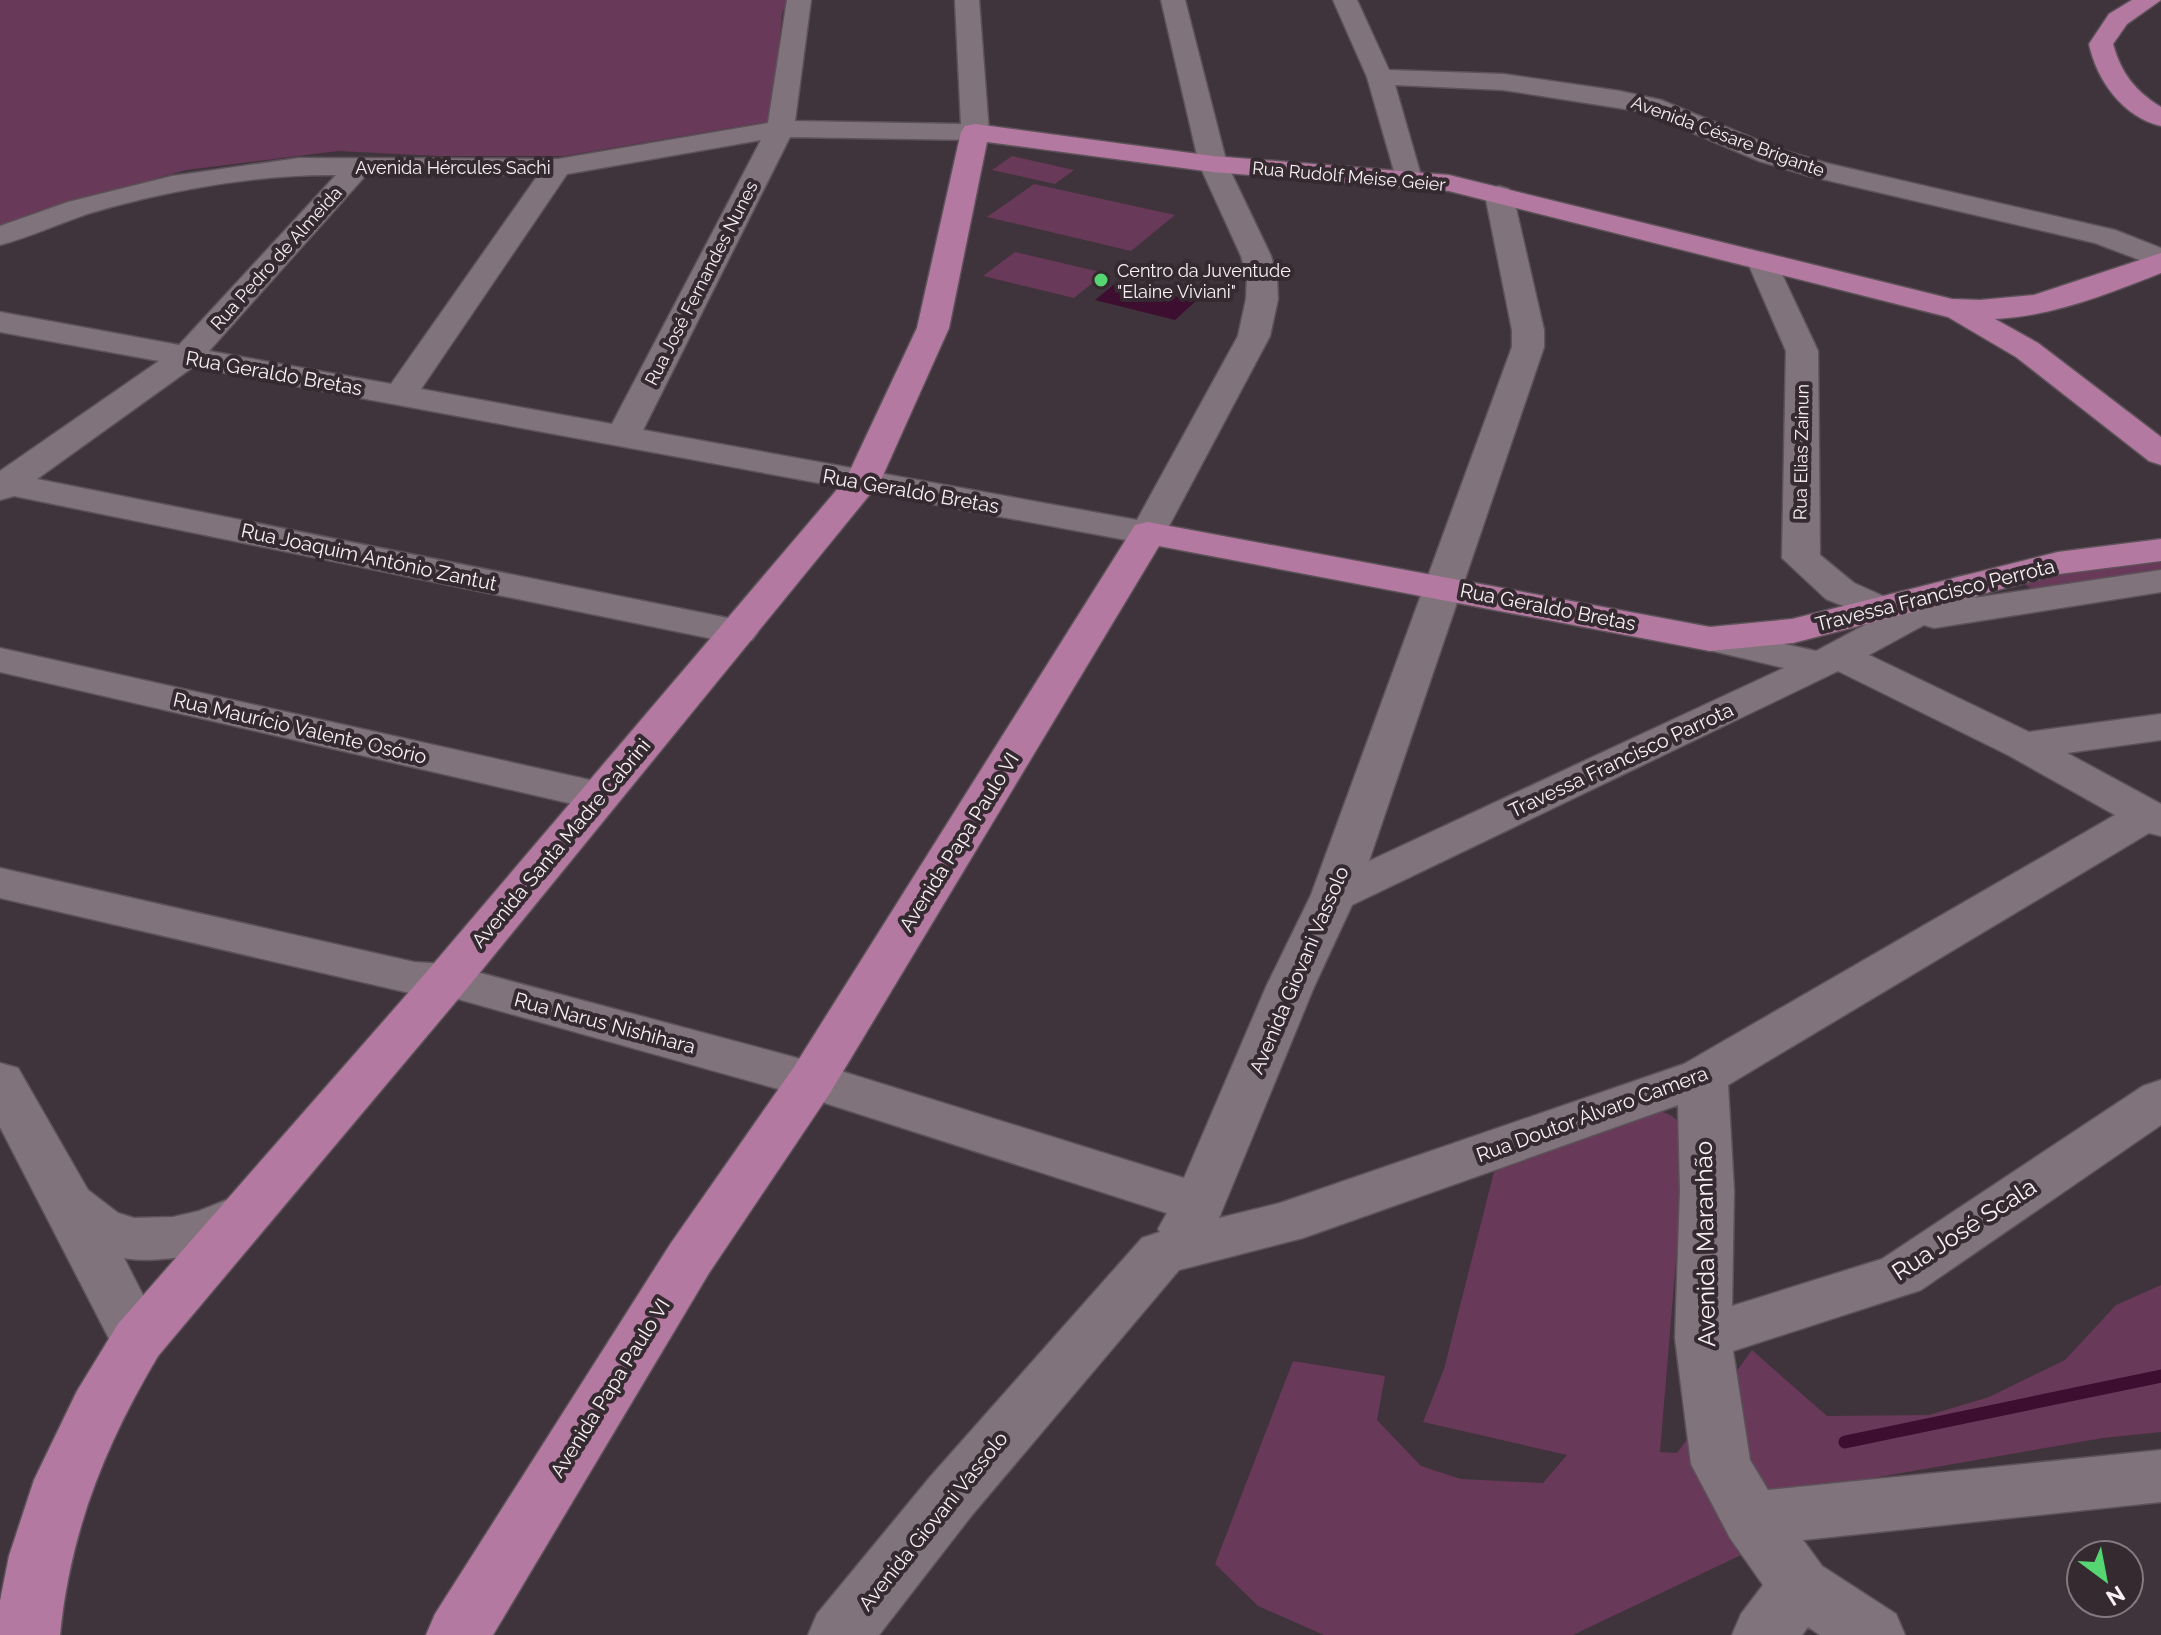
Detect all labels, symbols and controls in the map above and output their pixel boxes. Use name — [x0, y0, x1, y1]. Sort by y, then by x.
street label: Avenida Césare Brigante — [1629, 91, 1828, 181]
street label: Avenida Hércules Sachi — [355, 157, 551, 178]
street label: Rua Rudolf Meise Geier — [1251, 157, 1447, 195]
street label: Rua José Fernandes Nunes — [640, 177, 762, 389]
street label: Rua Pedro de Almeida — [206, 182, 346, 334]
place label: Centro da Juventude "Elaine Viviani" — [1117, 260, 1291, 302]
marker: Centro da Juventude "Elaine Viviani" — [1092, 271, 1110, 289]
street label: Rua Geraldo Bretas — [184, 346, 364, 400]
street label: Rua Elias Zainun — [1789, 384, 1813, 520]
street label: Rua Geraldo Bretas — [821, 464, 1001, 518]
street label: Rua Joaquim António Zantut — [239, 518, 499, 596]
street label: Travessa Francisco Perrota — [1813, 554, 2057, 636]
street label: Rua Geraldo Bretas — [1458, 578, 1638, 636]
street label: Rua Maurício Valente Osório — [171, 687, 429, 769]
street label: Travessa Francisco Parrota — [1505, 697, 1737, 823]
street label: Avenida Santa Madre Cabrini — [467, 734, 655, 952]
street label: Avenida Papa Paulo VI — [894, 748, 1024, 936]
street label: Avenida Giovani Vassolo — [1244, 862, 1354, 1077]
street label: Rua Narus Nishihara — [512, 987, 698, 1059]
street label: Rua Doutor Álvaro Camera — [1473, 1061, 1711, 1167]
street label: Avenida Maranhão — [1689, 1141, 1721, 1347]
street label: Rua José Scala — [1886, 1172, 2042, 1286]
street label: Avenida Papa Paulo VI — [545, 1294, 675, 1482]
street label: Avenida Giovani Vassolo — [853, 1427, 1013, 1615]
north arrow — [2065, 1539, 2145, 1619]
text: N — [2102, 1580, 2130, 1611]

